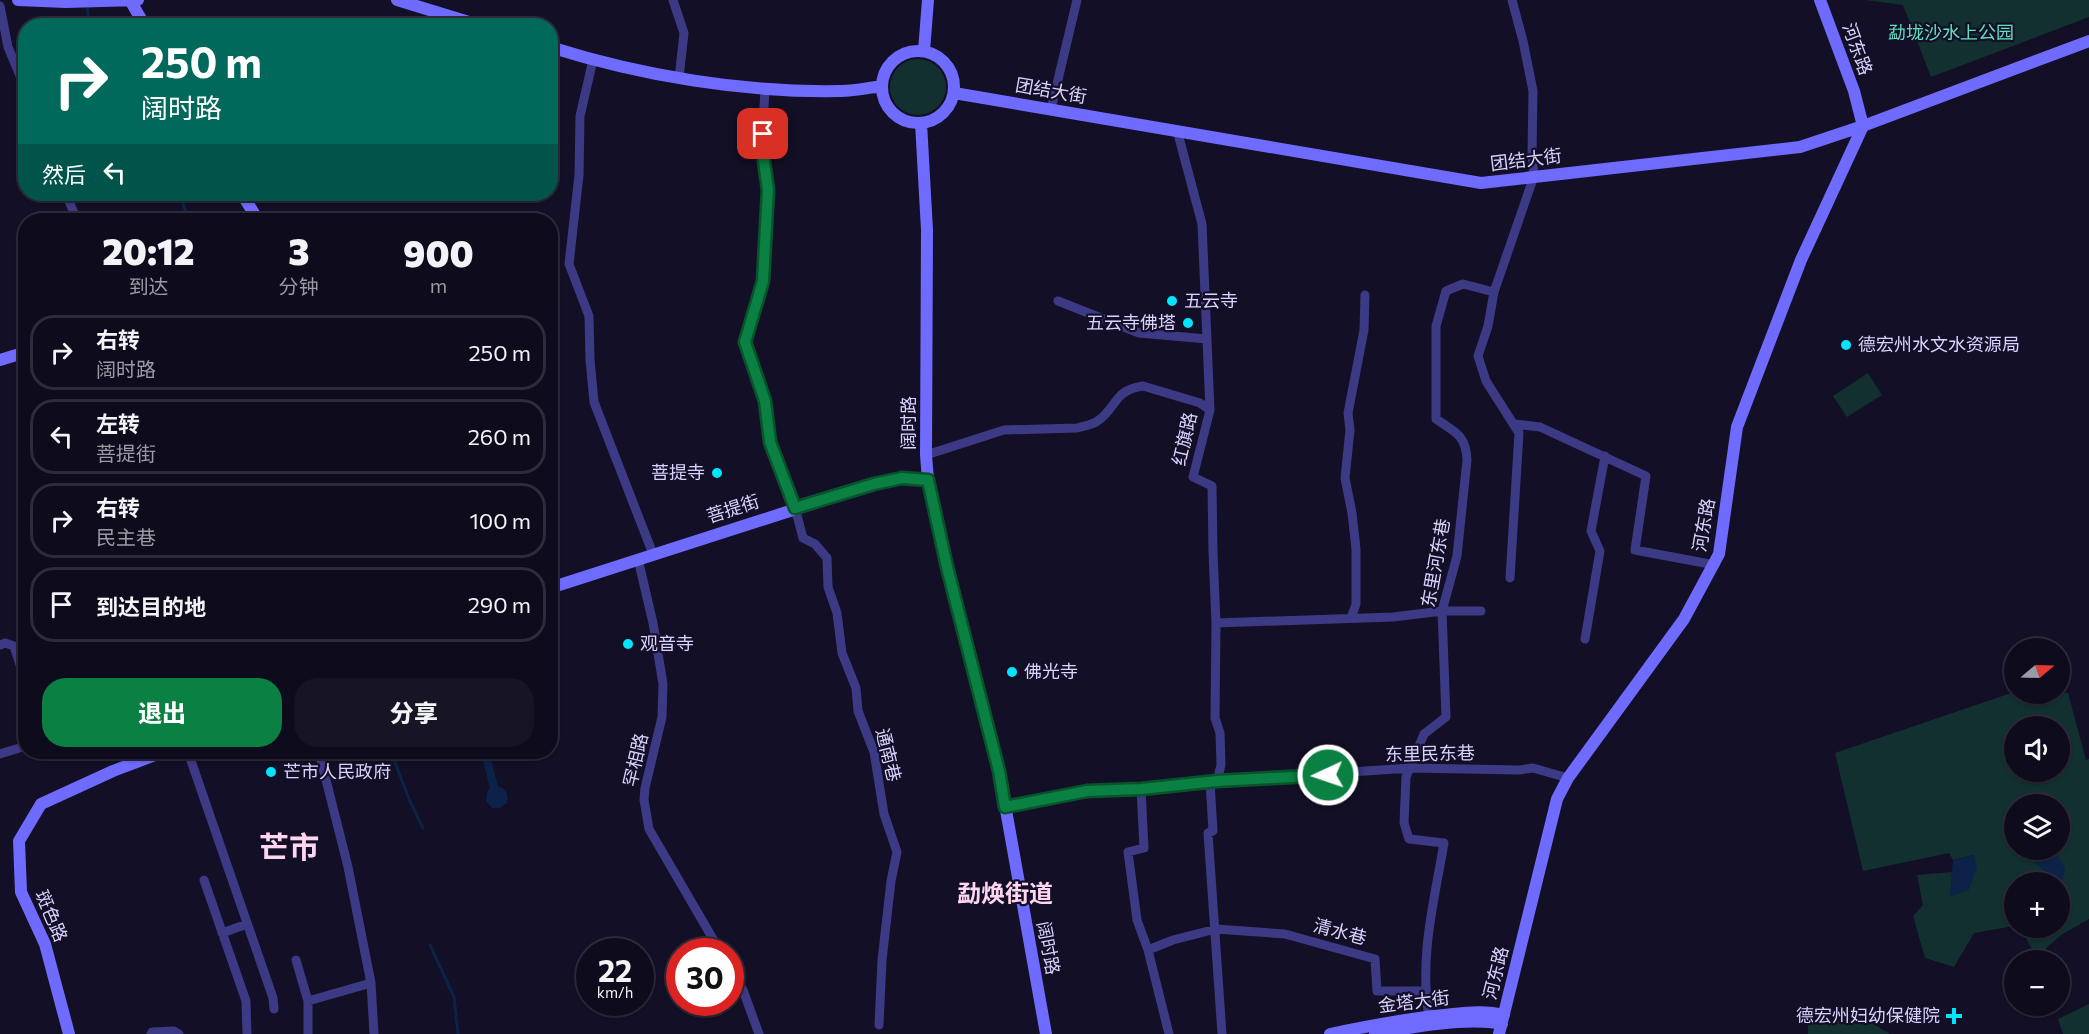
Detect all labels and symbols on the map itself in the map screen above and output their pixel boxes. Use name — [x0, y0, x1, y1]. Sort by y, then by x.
street label: 河东路 — [1838, 20, 1878, 78]
park label: 勐垅沙水上公园 — [1888, 21, 2014, 43]
street label: 团结大街 — [1014, 73, 1089, 107]
pin — [737, 108, 788, 159]
street label: 团结大街 — [1489, 144, 1563, 174]
place label: 五云寺 — [1184, 289, 1238, 311]
marker: 五云寺 — [1165, 294, 1179, 308]
place label: 五云寺佛塔 — [1086, 311, 1176, 333]
marker: 五云寺佛塔 — [1181, 316, 1195, 330]
place label: 德宏州水文水资源局 — [1858, 333, 2020, 355]
marker: 德宏州水文水资源局 — [1839, 338, 1853, 352]
street label: 阔时路 — [897, 396, 919, 450]
street label: 红旗路 — [1167, 410, 1201, 468]
place label: 菩提寺 — [651, 461, 705, 483]
marker: 菩提寺 — [710, 466, 724, 480]
street label: 菩提街 — [704, 489, 762, 527]
street label: 河东路 — [1687, 496, 1719, 553]
street label: 东里河东巷 — [1416, 517, 1454, 609]
place label: 观音寺 — [640, 632, 694, 654]
marker: 观音寺 — [621, 637, 635, 651]
north arrow — [2004, 638, 2070, 704]
place label: 佛光寺 — [1024, 660, 1078, 682]
marker: 佛光寺 — [1005, 665, 1019, 679]
street label: 通南巷 — [872, 726, 906, 784]
street label: 罕相路 — [618, 731, 652, 789]
street label: 东里民东巷 — [1385, 741, 1475, 765]
position arrow — [1296, 743, 1360, 807]
place label: 芒市人民政府 — [283, 760, 391, 782]
marker: 芒市人民政府 — [264, 765, 278, 779]
district label: 芒市 — [259, 827, 319, 864]
district label: 勐焕街道 — [957, 878, 1053, 907]
street label: 斑色路 — [31, 886, 73, 945]
street label: 清水巷 — [1311, 913, 1369, 949]
street label: 阔时路 — [1033, 919, 1065, 976]
speed limit sign: 30 — [666, 938, 744, 1016]
street label: 河东路 — [1478, 944, 1512, 1002]
street label: 金塔大街 — [1377, 986, 1451, 1016]
place label: 德宏州妇幼保健院 — [1796, 1004, 1940, 1026]
marker: 德宏州妇幼保健院 — [1945, 1007, 1963, 1025]

